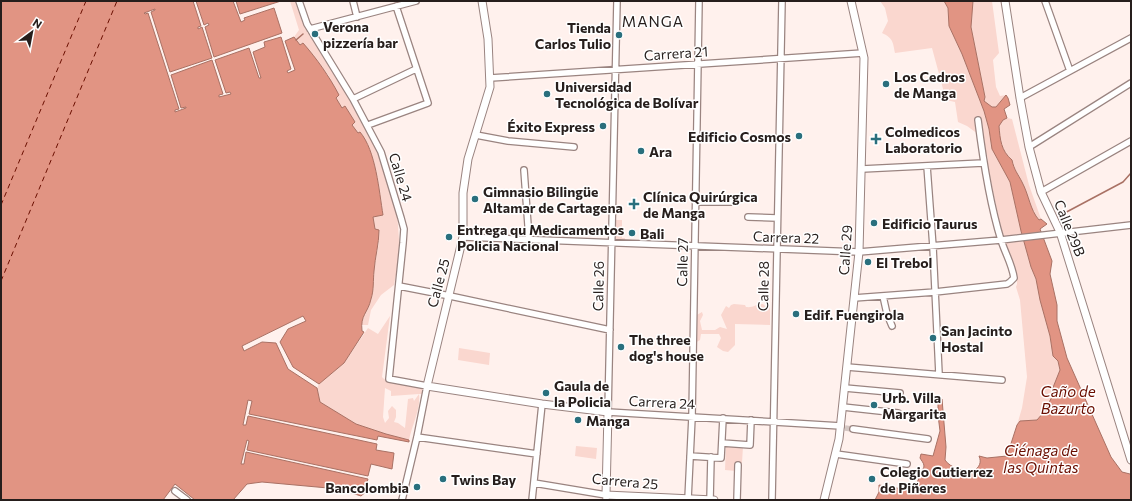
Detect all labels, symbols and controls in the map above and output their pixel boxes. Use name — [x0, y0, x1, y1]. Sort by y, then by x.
north arrow — [12, 12, 52, 52]
district label: MANGA — [622, 12, 684, 30]
text: N — [31, 15, 45, 31]
place label: Verona pizzería bar — [323, 18, 398, 51]
place label: Tienda Carlos Tulio — [535, 19, 611, 52]
marker: Verona pizzería bar — [310, 29, 320, 39]
marker: Tienda Carlos Tulio — [614, 30, 624, 40]
street label: Carrera 21 — [643, 42, 709, 64]
place label: Los Cedros de Manga — [894, 68, 965, 101]
place label: Universidad Tecnológica de Bolívar — [555, 78, 699, 111]
marker: Los Cedros de Manga — [881, 79, 891, 89]
marker: Universidad Tecnológica de Bolívar — [542, 89, 552, 99]
place label: Éxito Express — [507, 118, 595, 135]
marker: Éxito Express — [598, 121, 608, 131]
place label: Colmedicos Laboratorio — [885, 123, 962, 156]
place label: Edificio Cosmos — [688, 128, 791, 145]
marker: Edificio Cosmos — [794, 131, 804, 141]
marker: Colmedicos Laboratorio — [870, 133, 882, 145]
place label: Ara — [649, 143, 672, 160]
marker: Ara — [636, 146, 646, 156]
street label: Calle 24 — [386, 151, 417, 204]
place label: Gimnasio Bilingüe Altamar de Cartagena — [483, 183, 623, 216]
place label: Clínica Quirúrgica de Manga — [643, 188, 758, 221]
marker: Gimnasio Bilingüe Altamar de Cartagena — [470, 194, 480, 204]
street label: Calle 29B — [1051, 197, 1089, 259]
marker: Clínica Quirúrgica de Manga — [628, 198, 640, 210]
place label: Edificio Taurus — [882, 215, 978, 232]
marker: Edificio Taurus — [869, 218, 879, 228]
place label: Entrega qu Medicamentos Policia Nacional — [457, 221, 625, 254]
street label: Calle 29 — [835, 224, 855, 276]
place label: Bali — [640, 225, 664, 242]
street label: Carrera 22 — [753, 227, 820, 247]
marker: Bali — [627, 228, 637, 238]
marker: Entrega qu Medicamentos Policia Nacional — [444, 232, 454, 242]
street label: Calle 27 — [673, 237, 691, 287]
place label: El Trebol — [876, 254, 932, 271]
street label: Calle 25 — [423, 257, 453, 309]
marker: El Trebol — [863, 257, 873, 267]
street label: Calle 26 — [589, 261, 607, 311]
street label: Calle 28 — [754, 261, 772, 311]
place label: Edif. Fuengirola — [804, 306, 904, 323]
marker: Edif. Fuengirola — [791, 309, 801, 319]
place label: San Jacinto Hostal — [941, 322, 1012, 355]
place label: The three dog's house — [629, 331, 704, 364]
marker: San Jacinto Hostal — [928, 333, 938, 343]
marker: The three dog's house — [616, 342, 626, 352]
place label: Gaula de la Policia — [554, 377, 611, 410]
water label: Caño de Bazurto — [1040, 382, 1096, 417]
marker: Gaula de la Policia — [541, 388, 551, 398]
place label: Urb. Villa Margarita — [882, 389, 947, 422]
street label: Carrera 24 — [628, 392, 696, 412]
marker: Urb. Villa Margarita — [869, 400, 879, 410]
place label: Manga — [586, 412, 630, 429]
marker: Manga — [573, 415, 583, 425]
water label: Ciénaga de las Quintas — [1003, 441, 1079, 476]
place label: Colegio Gutierrez de Piñeres — [880, 463, 993, 496]
street label: Carrera 25 — [591, 470, 659, 492]
place label: Twins Bay — [451, 471, 517, 488]
marker: Twins Bay — [438, 474, 448, 484]
marker: Colegio Gutierrez de Piñeres — [867, 474, 877, 484]
place label: Bancolombia — [325, 479, 409, 496]
marker: Bancolombia — [412, 482, 422, 492]

